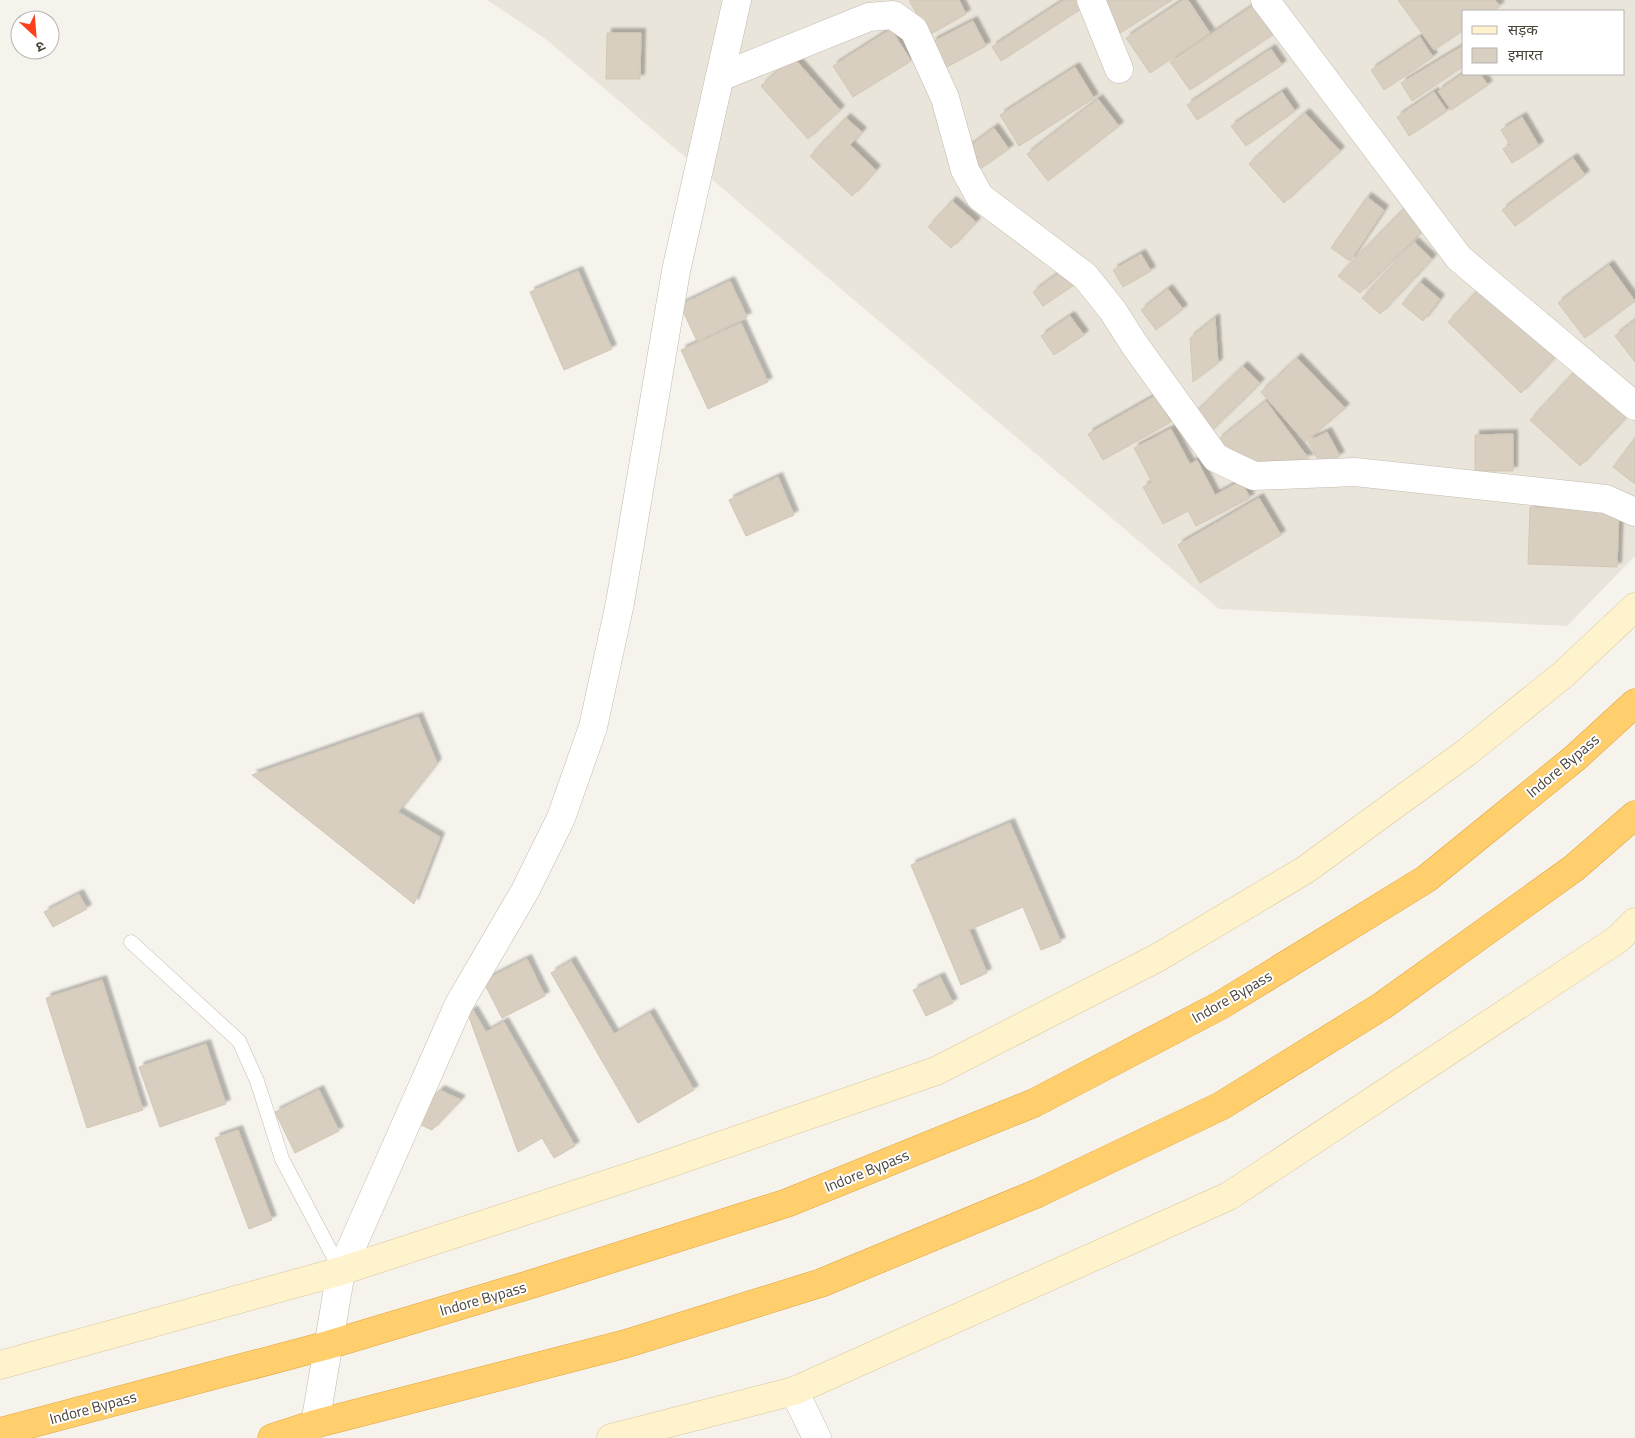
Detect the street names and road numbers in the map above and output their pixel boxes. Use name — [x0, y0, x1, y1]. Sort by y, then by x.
street label: Indore Bypass — [1521, 728, 1604, 803]
street label: Indore Bypass — [1187, 964, 1276, 1029]
street label: Indore Bypass — [821, 1143, 913, 1198]
street label: Indore Bypass — [437, 1275, 529, 1322]
street label: Indore Bypass — [47, 1385, 139, 1430]

